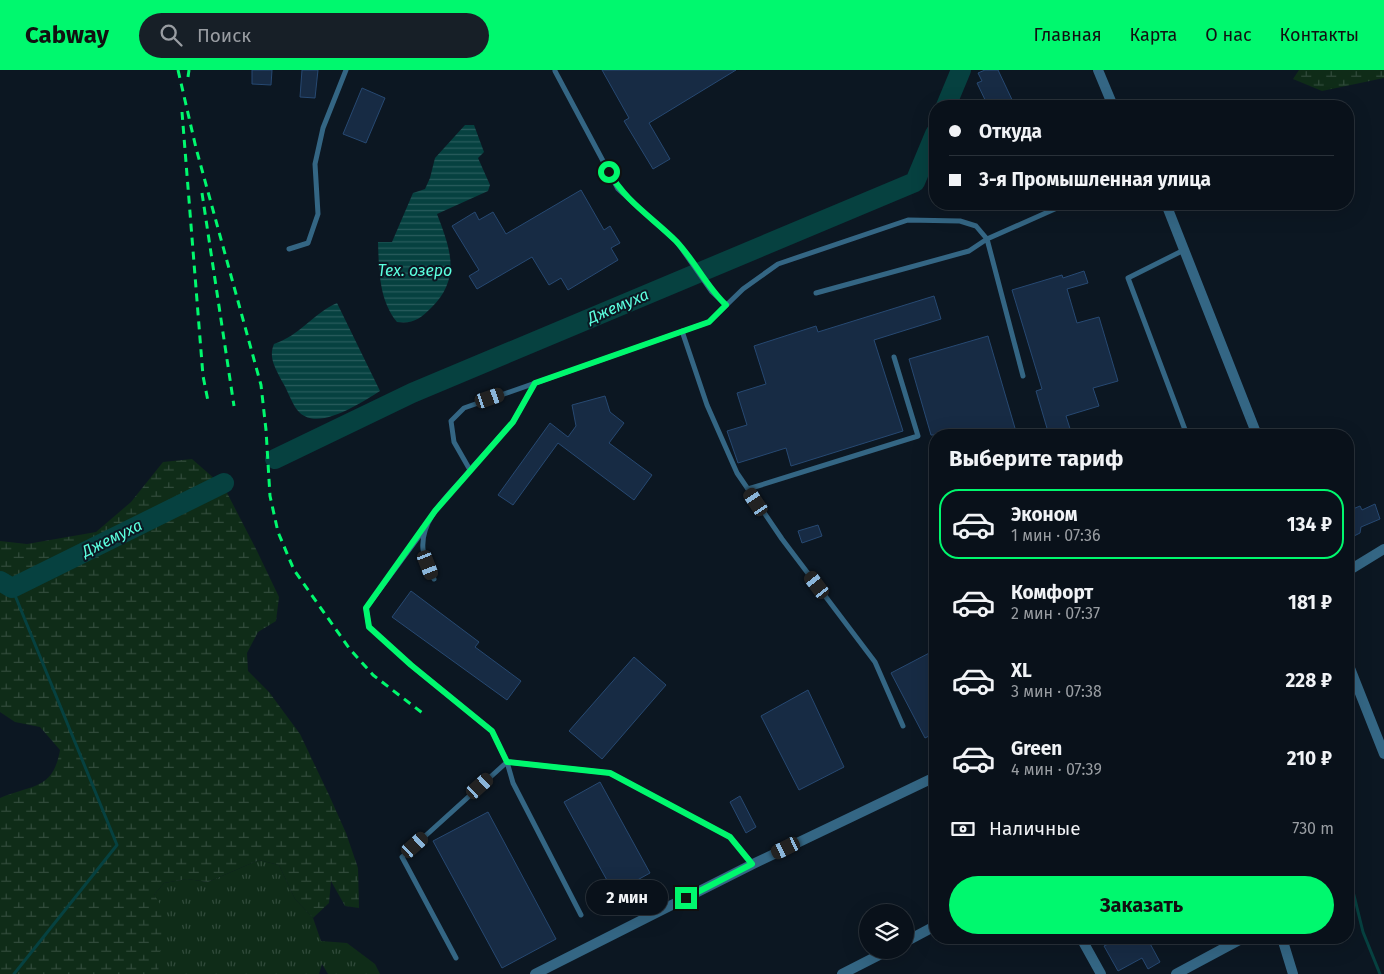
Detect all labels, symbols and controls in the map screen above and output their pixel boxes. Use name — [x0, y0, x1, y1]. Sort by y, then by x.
search box — [139, 13, 489, 58]
text: Cabway — [25, 21, 109, 49]
icon: search — [157, 21, 185, 49]
text: Поиск — [197, 24, 251, 47]
text: Главная — [1034, 24, 1102, 46]
text: Карта — [1130, 24, 1177, 46]
text: О нас — [1205, 24, 1252, 46]
text: Контакты — [1280, 24, 1359, 46]
text: Откуда — [979, 120, 1042, 143]
route start — [598, 161, 620, 183]
text: 3-я Промышленная улица — [979, 168, 1211, 191]
water label: Тех. озеро — [378, 261, 452, 280]
water label: Джемуха — [583, 285, 652, 328]
car — [473, 386, 506, 410]
text: Выберите тариф — [949, 445, 1124, 472]
car — [741, 485, 770, 519]
icon: car — [951, 502, 996, 547]
text: Эконом — [1011, 503, 1078, 526]
text: 134 ₽ — [1287, 513, 1332, 536]
water label: Джемуха — [77, 515, 145, 562]
text: 1 мин · 07:36 — [1011, 526, 1101, 545]
car — [415, 548, 440, 582]
car — [801, 569, 832, 601]
icon: car — [951, 580, 996, 625]
text: Комфорт — [1011, 581, 1093, 604]
text: 181 ₽ — [1288, 591, 1332, 614]
text: 2 мин · 07:37 — [1011, 604, 1100, 623]
icon: car — [951, 658, 996, 703]
text: XL — [1011, 659, 1032, 682]
text: 228 ₽ — [1286, 669, 1332, 692]
text: 3 мин · 07:38 — [1011, 682, 1102, 701]
icon: car — [951, 736, 996, 781]
text: Green — [1011, 737, 1062, 760]
text: 210 ₽ — [1287, 747, 1332, 770]
text: 4 мин · 07:39 — [1011, 760, 1102, 779]
car — [463, 770, 496, 802]
icon: cash — [949, 815, 977, 843]
text: Наличные — [989, 817, 1081, 840]
text: 730 m — [1292, 819, 1334, 838]
car — [398, 829, 431, 861]
car — [769, 835, 802, 861]
button: Заказать — [949, 876, 1334, 934]
callout: 2 мин — [586, 880, 668, 916]
route end — [675, 887, 697, 909]
text: 2 мин — [606, 888, 648, 907]
map controls — [859, 904, 914, 959]
button: layers — [859, 904, 914, 959]

